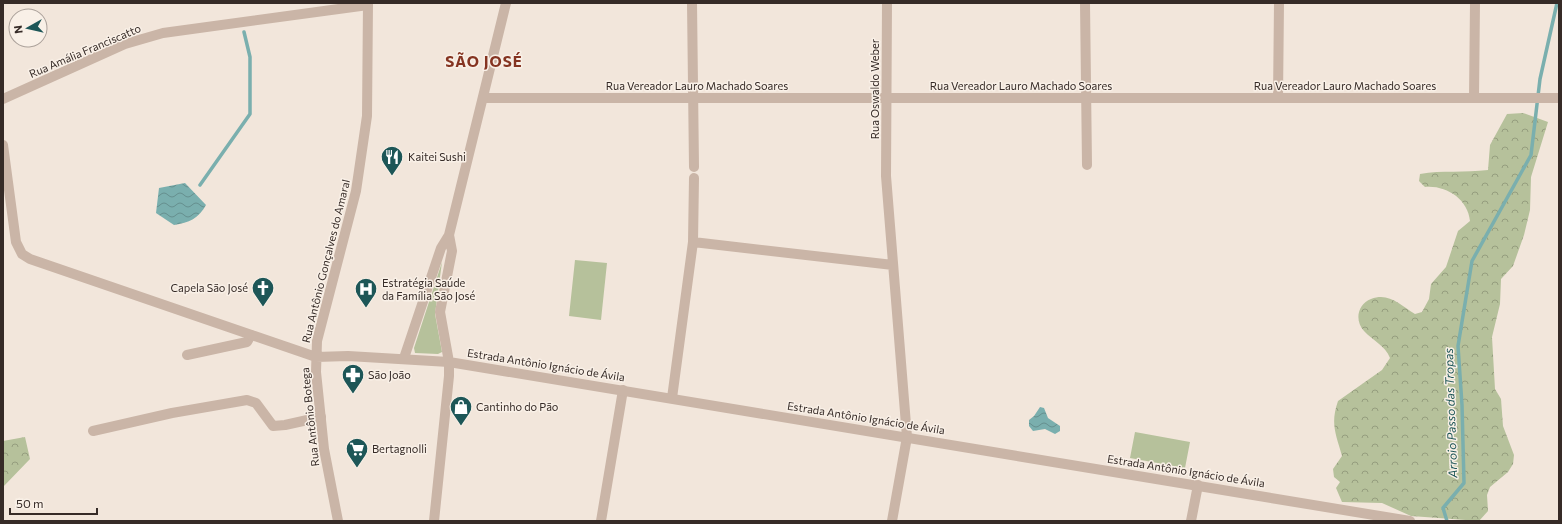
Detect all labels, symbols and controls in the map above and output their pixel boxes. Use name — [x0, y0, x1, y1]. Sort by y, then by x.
north arrow — [8, 8, 48, 48]
street label: Rua Amália Franciscatto — [27, 21, 143, 80]
text: N — [11, 24, 25, 34]
street label: Rua Oswaldo Weber — [868, 38, 881, 139]
district label: SÃO JOSÉ — [445, 52, 523, 70]
street label: Rua Vereador Lauro Machado Soares — [606, 79, 788, 92]
street label: Rua Vereador Lauro Machado Soares — [930, 79, 1112, 92]
street label: Rua Vereador Lauro Machado Soares — [1254, 79, 1436, 92]
restaurant icon: Kaitei Sushi — [379, 144, 405, 177]
place label: Kaitei Sushi — [408, 150, 466, 163]
street label: Rua Antônio Gonçalves do Amaral — [299, 178, 352, 344]
church icon: Capela São José — [250, 275, 276, 308]
hospital icon: Estratégia Saúde da Família São José — [353, 276, 379, 309]
place label: Estratégia Saúde da Família São José — [382, 276, 475, 303]
place label: Capela São José — [170, 281, 248, 295]
street label: Estrada Antônio Ignácio de Ávila — [466, 345, 626, 383]
water label: Arroio Passo das Tropas — [1441, 347, 1459, 479]
pharmacy icon: São João — [340, 362, 366, 395]
street label: Rua Antônio Botega — [298, 367, 321, 467]
place label: São João — [368, 368, 411, 382]
shop icon: Cantinho do Pão — [448, 394, 474, 427]
street label: Estrada Antônio Ignácio de Ávila — [786, 398, 946, 436]
place label: Cantinho do Pão — [476, 400, 559, 413]
supermarket icon: Bertagnolli — [344, 436, 370, 469]
place label: Bertagnolli — [372, 442, 427, 455]
street label: Estrada Antônio Ignácio de Ávila — [1106, 451, 1266, 489]
scale bar — [10, 490, 97, 516]
text: 50 m — [16, 496, 44, 510]

